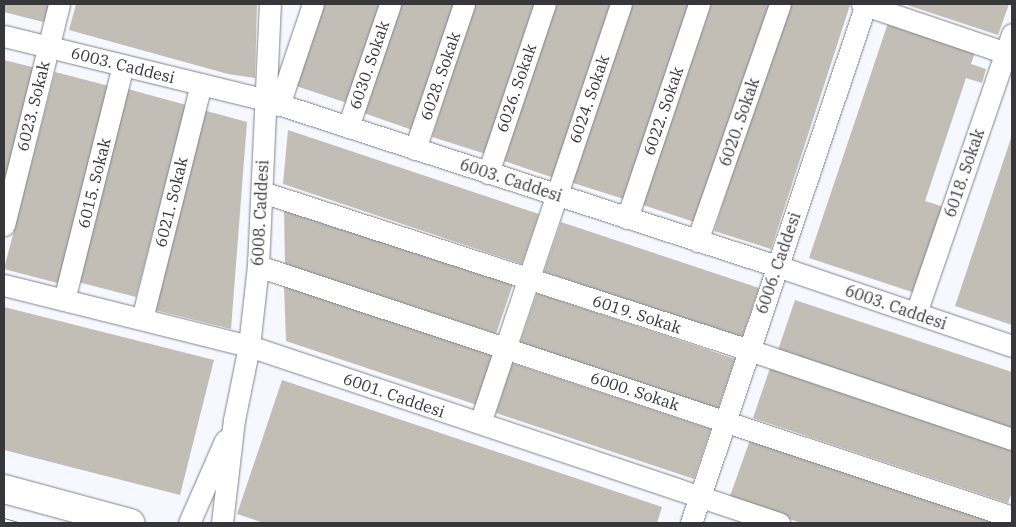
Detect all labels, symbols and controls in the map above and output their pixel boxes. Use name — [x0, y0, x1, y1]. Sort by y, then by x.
street label: 6030. Sokak — [345, 18, 393, 112]
street label: 6028. Sokak — [416, 29, 464, 123]
street label: 6026. Sokak — [492, 41, 540, 135]
street label: 6003. Caddesi — [69, 43, 177, 87]
street label: 6024. Sokak — [565, 52, 613, 146]
street label: 6023. Sokak — [13, 59, 53, 153]
street label: 6022. Sokak — [639, 64, 687, 158]
street label: 6020. Sokak — [715, 75, 763, 169]
street label: 6018. Sokak — [940, 126, 988, 220]
street label: 6015. Sokak — [74, 136, 114, 230]
street label: 6003. Caddesi — [458, 154, 564, 206]
street label: 6021. Sokak — [151, 155, 191, 249]
street label: 6008. Caddesi — [248, 159, 272, 267]
street label: 6006. Caddesi — [752, 210, 804, 316]
street label: 6003. Caddesi — [843, 281, 949, 333]
street label: 6019. Sokak — [590, 291, 684, 337]
street label: 6000. Sokak — [588, 368, 682, 414]
street label: 6001. Caddesi — [341, 369, 447, 421]

